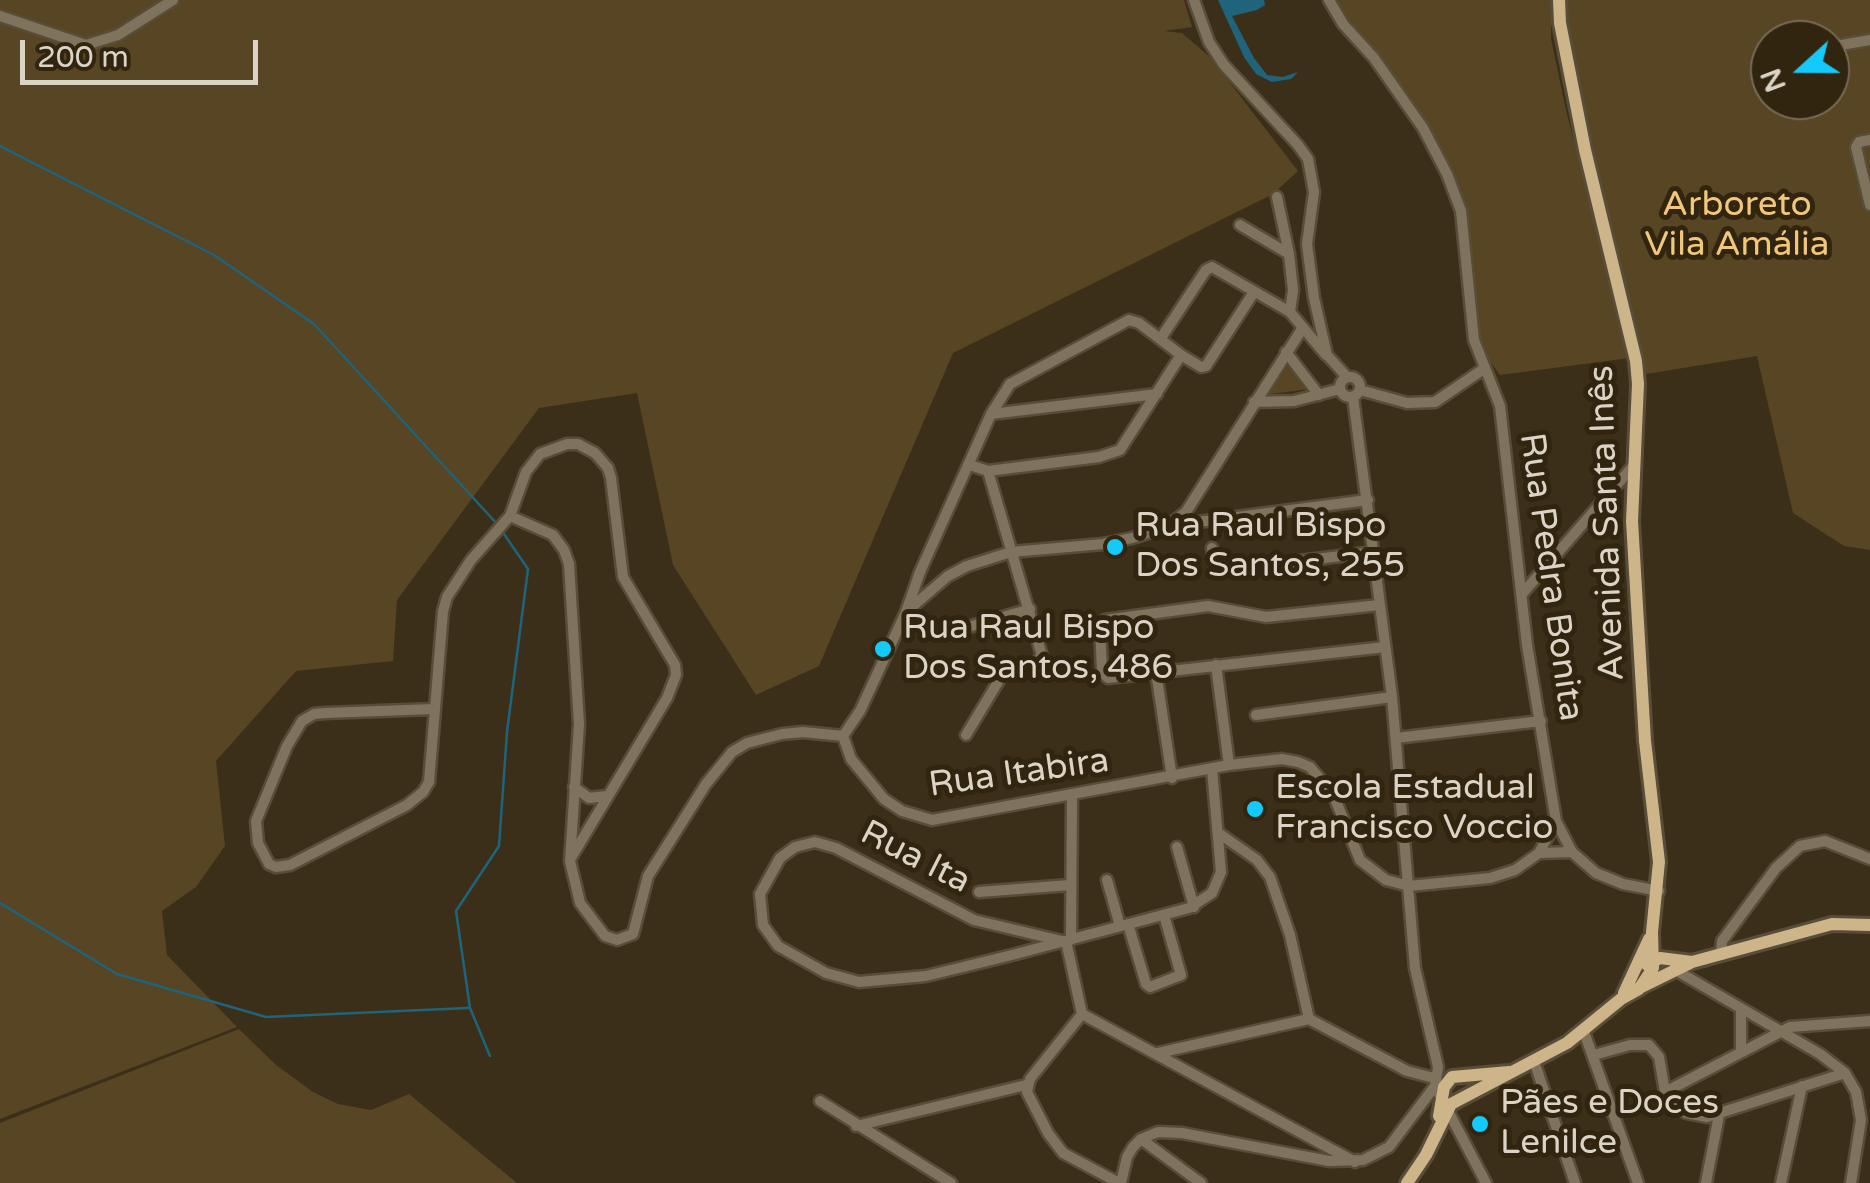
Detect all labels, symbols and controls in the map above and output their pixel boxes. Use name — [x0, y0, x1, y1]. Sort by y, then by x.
scale bar — [25, 20, 262, 82]
north arrow — [1750, 20, 1850, 120]
text: 200 m — [37, 39, 129, 76]
text: N — [1754, 63, 1794, 97]
park label: Arboreto Vila Amália — [1645, 185, 1829, 267]
street label: Avenida Santa Inês — [1582, 365, 1634, 681]
street label: Rua Pedra Bonita — [1509, 430, 1591, 724]
place label: Rua Raul Bispo Dos Santos, 255 — [1135, 506, 1405, 588]
marker: Rua Raul Bispo Dos Santos, 255 — [1104, 536, 1126, 558]
place label: Rua Raul Bispo Dos Santos, 486 — [903, 608, 1173, 690]
marker: Rua Raul Bispo Dos Santos, 486 — [872, 638, 894, 660]
street label: Rua Itabira — [926, 741, 1112, 807]
place label: Escola Estadual Francisco Voccio — [1275, 768, 1554, 850]
marker: Escola Estadual Francisco Voccio — [1244, 798, 1266, 820]
street label: Rua Ita — [853, 813, 977, 903]
place label: Pães e Doces Lenilce — [1500, 1083, 1719, 1165]
marker: Pães e Doces Lenilce — [1469, 1113, 1491, 1135]

